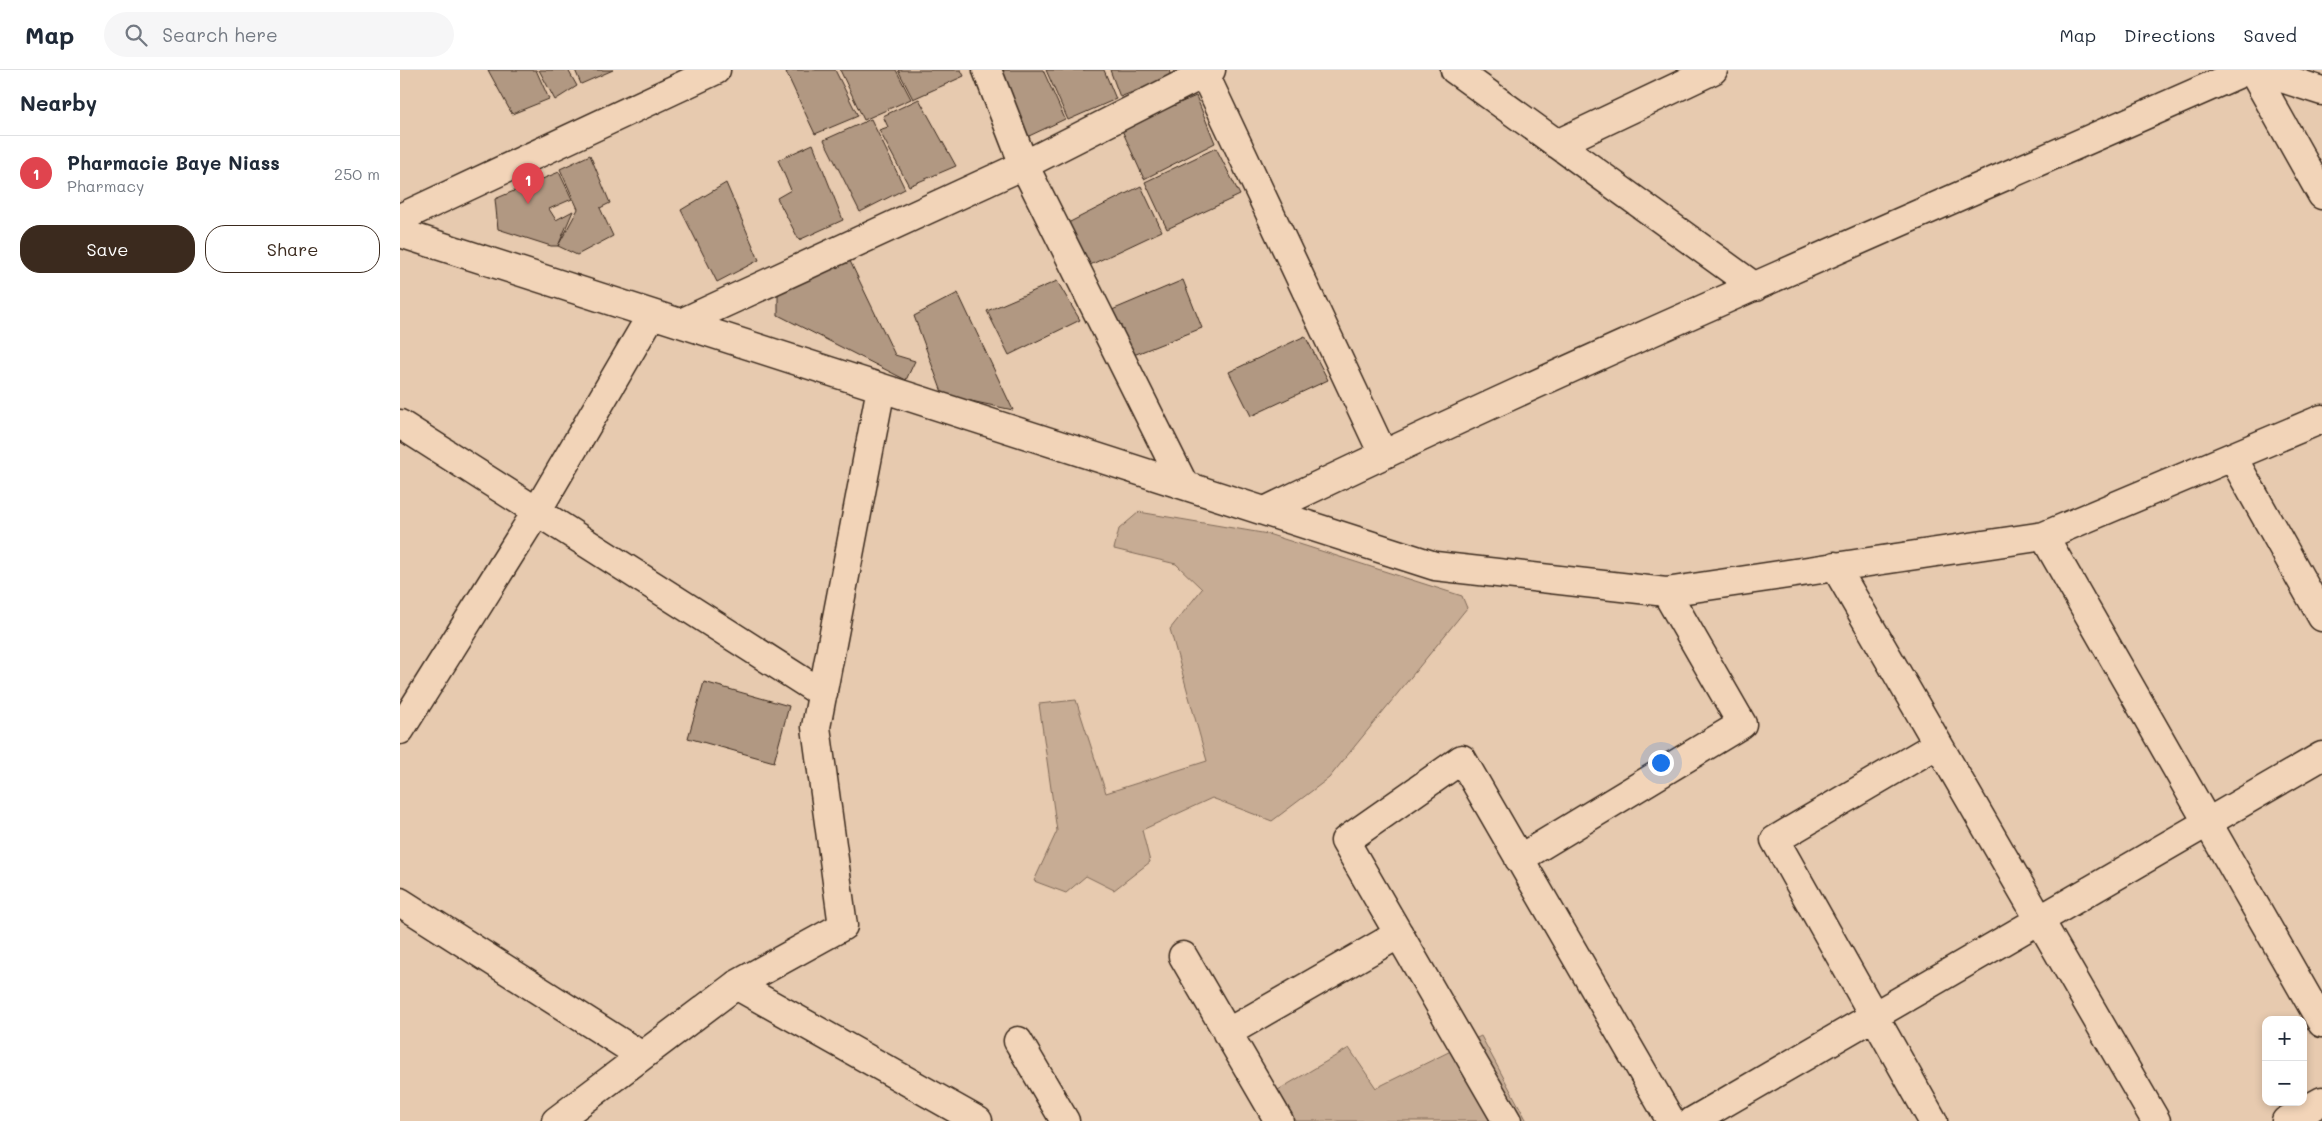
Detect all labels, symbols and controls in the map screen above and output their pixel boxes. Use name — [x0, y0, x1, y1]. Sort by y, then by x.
search box — [104, 12, 454, 57]
text: Map — [25, 19, 74, 50]
icon: search — [122, 21, 150, 49]
text: Search here — [162, 22, 278, 47]
text: Map — [2059, 23, 2096, 47]
text: Directions — [2124, 23, 2216, 47]
text: Saved — [2244, 23, 2297, 47]
text: Nearby — [20, 89, 97, 116]
text: Pharmacie Baye Niass — [67, 150, 280, 175]
text: 1 — [32, 163, 40, 184]
text: 250 m — [334, 163, 380, 184]
pin: 1 — [512, 163, 544, 204]
text: Pharmacy — [67, 175, 144, 196]
button: Save — [20, 225, 195, 273]
button: Share — [205, 225, 380, 273]
your location — [1648, 750, 1674, 776]
map controls — [2262, 1016, 2307, 1106]
button: + — [2262, 1016, 2307, 1061]
button: − — [2262, 1061, 2307, 1106]

